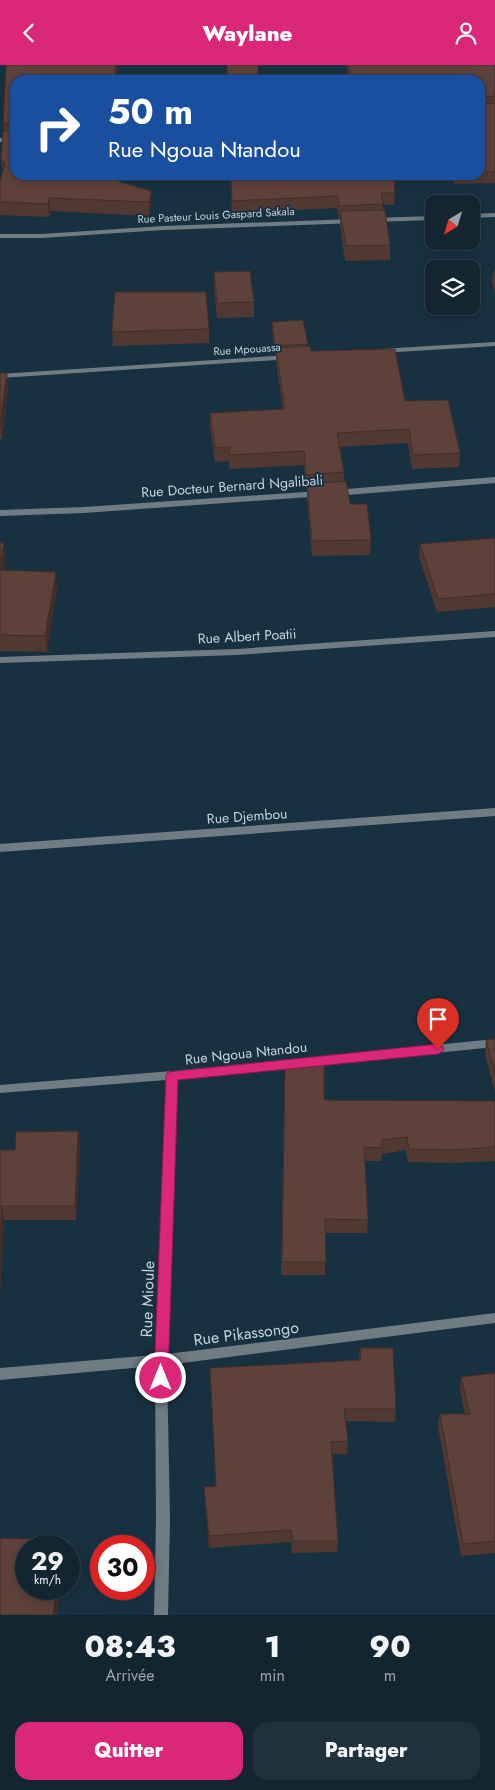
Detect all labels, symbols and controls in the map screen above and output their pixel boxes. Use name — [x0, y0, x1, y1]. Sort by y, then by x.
text: Waylane — [202, 17, 293, 49]
icon: back — [15, 19, 43, 47]
icon: person — [452, 19, 480, 47]
text: 50 m — [108, 87, 193, 137]
icon: right — [25, 95, 90, 160]
text: Rue Ngoua Ntandou — [108, 133, 301, 165]
north arrow — [425, 195, 480, 250]
map controls — [425, 195, 480, 315]
street label: Rue Pasteur Louis Gaspard Sakala — [137, 203, 295, 227]
button: layers — [425, 260, 480, 315]
street label: Rue Mpouassa — [213, 339, 281, 359]
street label: Rue Docteur Bernard Ngalibali — [140, 470, 324, 502]
street label: Rue Albert Poatii — [197, 623, 297, 649]
street label: Rue Djembou — [206, 803, 288, 829]
pin — [417, 998, 459, 1049]
icon: arrive — [424, 1005, 452, 1033]
street label: Rue Ngoua Ntandou — [184, 1037, 308, 1069]
street label: Rue Mioule — [135, 1260, 160, 1338]
street label: Rue Pikassongo — [192, 1316, 300, 1351]
position arrow — [134, 1351, 186, 1403]
speed limit sign: 30 — [90, 1535, 155, 1600]
text: 29 — [31, 1543, 64, 1579]
text: km/h — [34, 1571, 61, 1589]
text: 08:43 — [84, 1625, 175, 1668]
text: 1 — [264, 1625, 280, 1668]
text: 90 — [369, 1625, 411, 1668]
text: Arrivée — [105, 1664, 154, 1687]
text: min — [260, 1664, 285, 1687]
text: m — [384, 1664, 396, 1687]
button: Quitter — [15, 1722, 243, 1780]
button: Partager — [253, 1722, 480, 1780]

